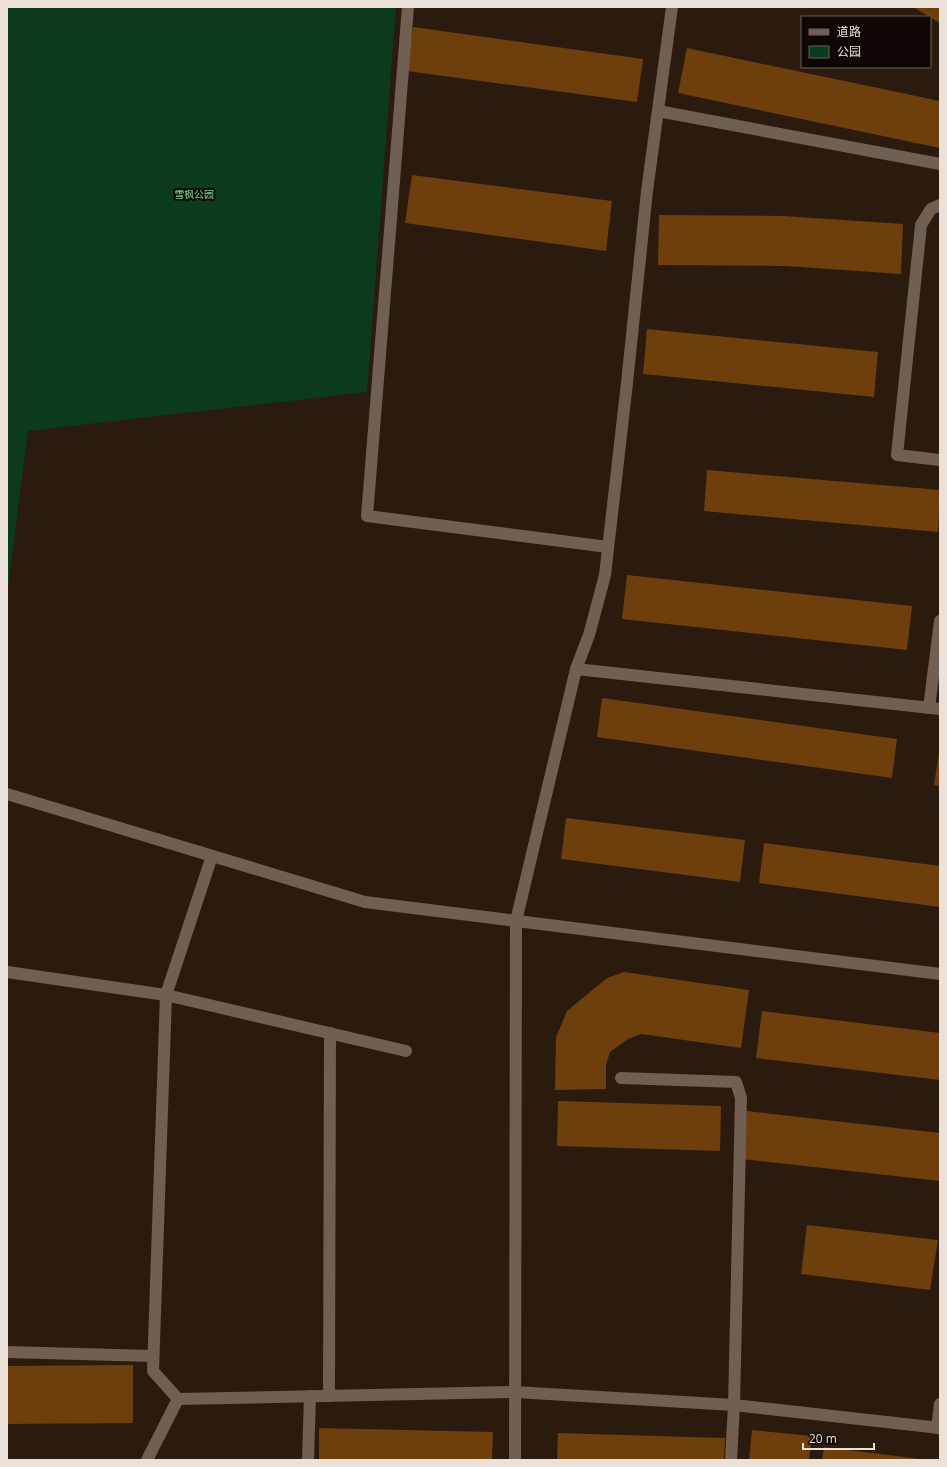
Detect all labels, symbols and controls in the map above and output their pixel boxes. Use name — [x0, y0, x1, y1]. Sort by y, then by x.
legend — [801, 16, 931, 68]
text: 道路 — [837, 23, 861, 40]
text: 公园 — [837, 43, 861, 60]
park label: 雪枫公园 — [174, 187, 214, 201]
scale bar — [803, 1425, 874, 1451]
text: 20 m — [809, 1430, 837, 1447]

